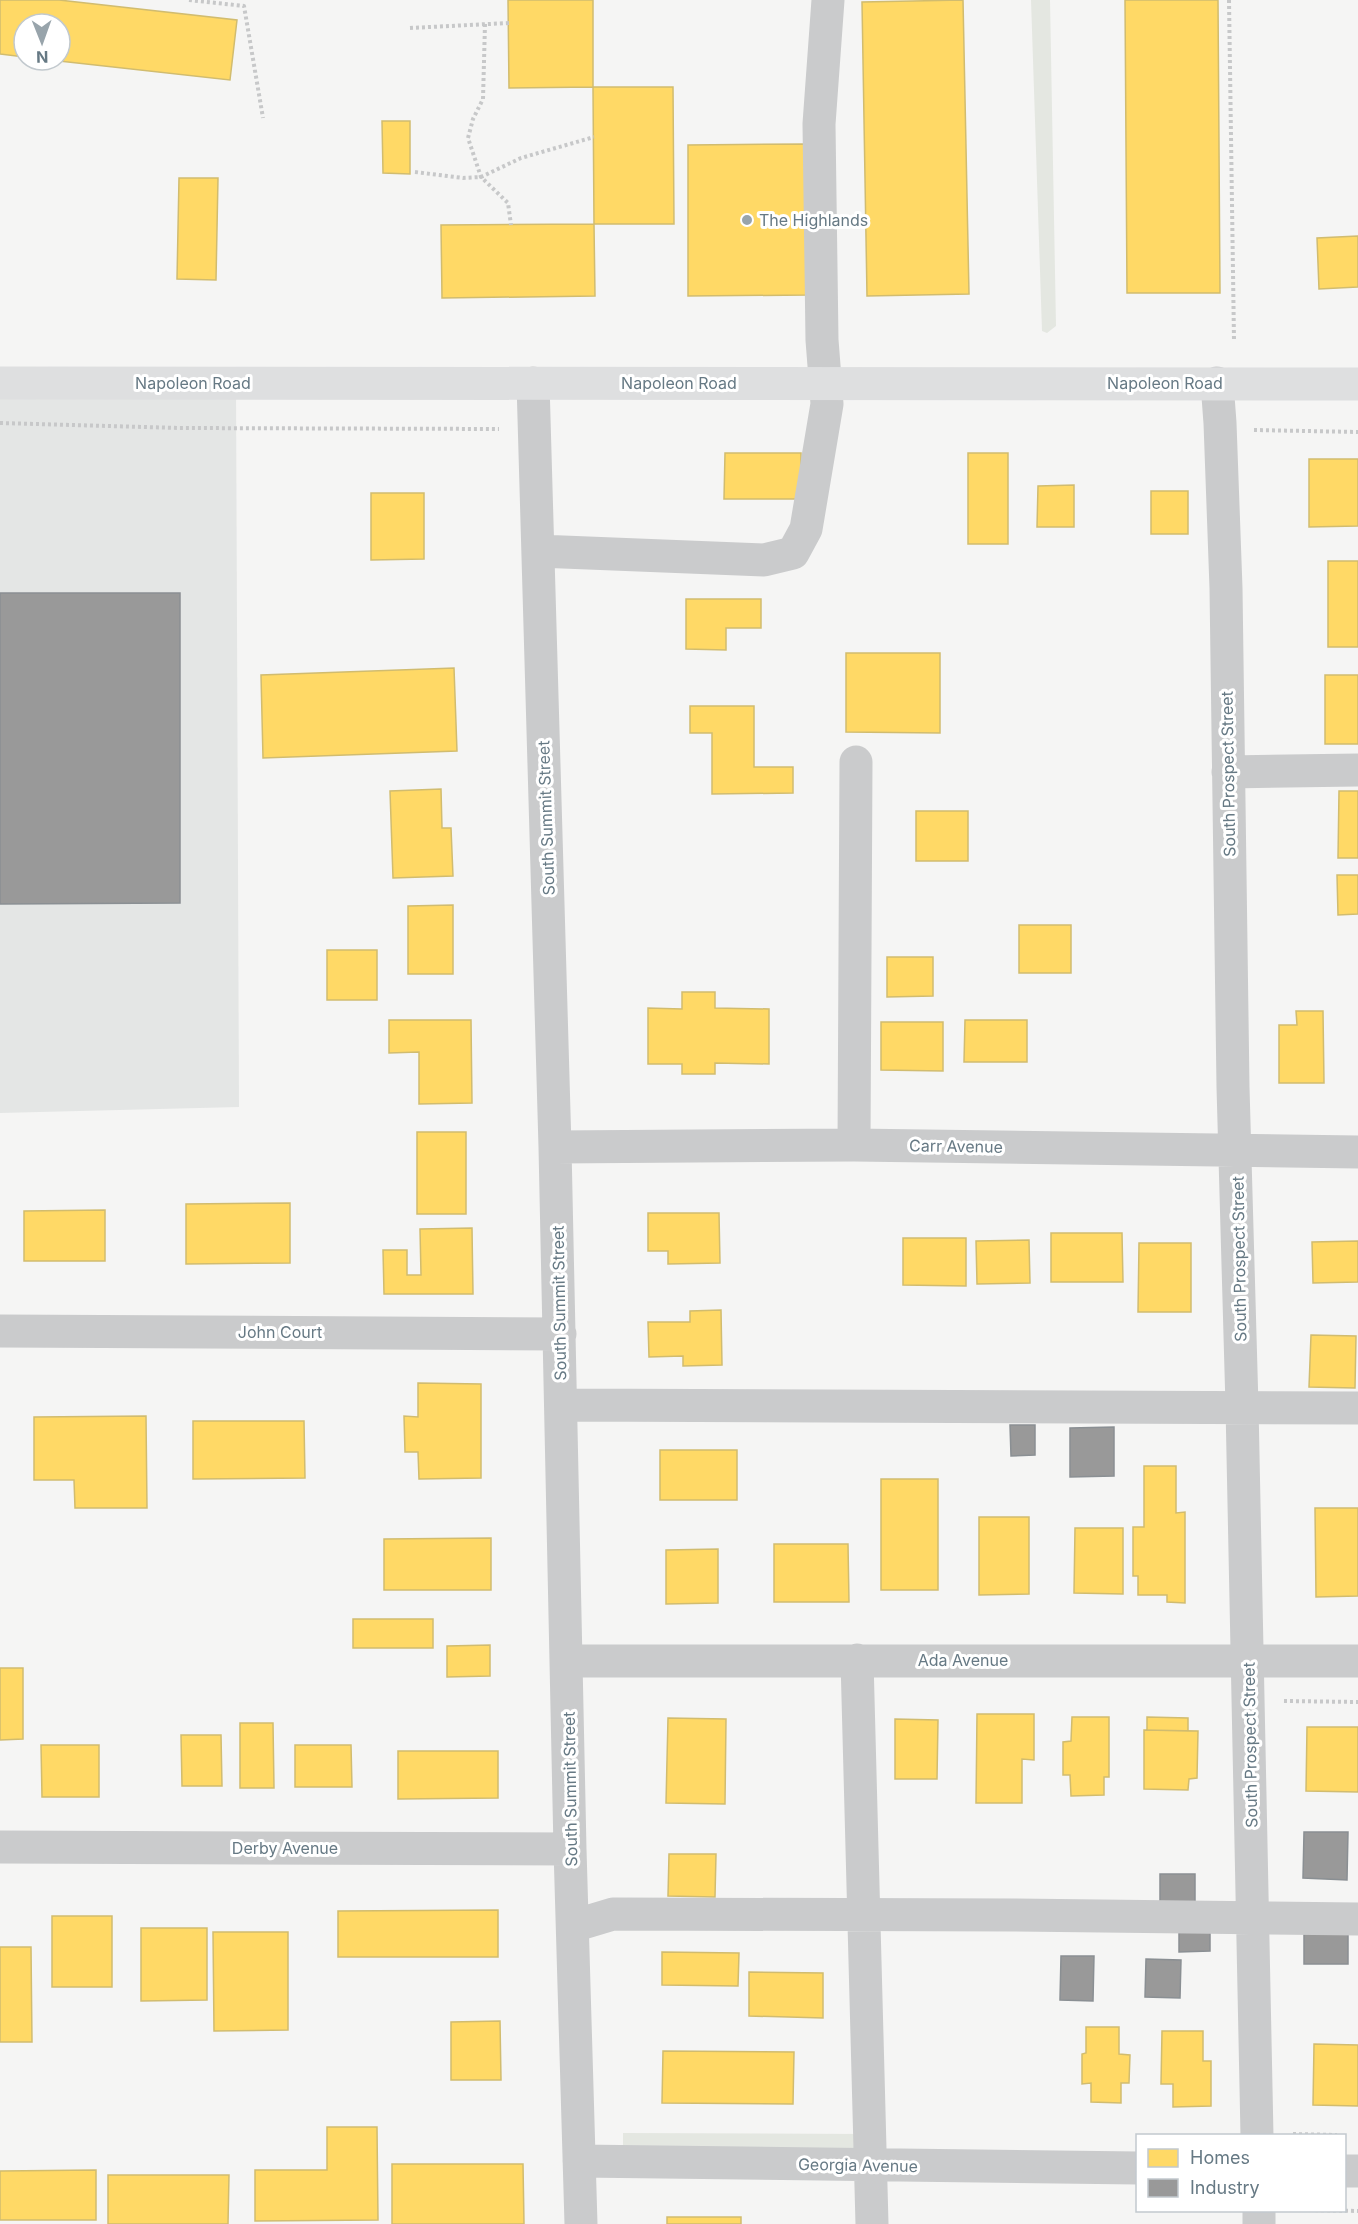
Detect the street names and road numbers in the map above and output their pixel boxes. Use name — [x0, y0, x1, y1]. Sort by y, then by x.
street label: Napoleon Road — [135, 373, 251, 393]
street label: Napoleon Road — [621, 373, 737, 393]
street label: Napoleon Road — [1107, 373, 1223, 393]
street label: South Prospect Street — [1217, 691, 1239, 857]
street label: South Summit Street — [533, 740, 559, 896]
street label: Carr Avenue — [909, 1135, 1003, 1157]
street label: South Prospect Street — [1228, 1176, 1250, 1342]
street label: South Summit Street — [548, 1225, 570, 1381]
street label: John Court — [238, 1322, 322, 1342]
street label: Ada Avenue — [918, 1650, 1008, 1670]
street label: South Prospect Street — [1239, 1662, 1261, 1828]
street label: South Summit Street — [559, 1711, 581, 1867]
street label: Derby Avenue — [232, 1838, 338, 1858]
street label: Georgia Avenue — [798, 2154, 918, 2176]

